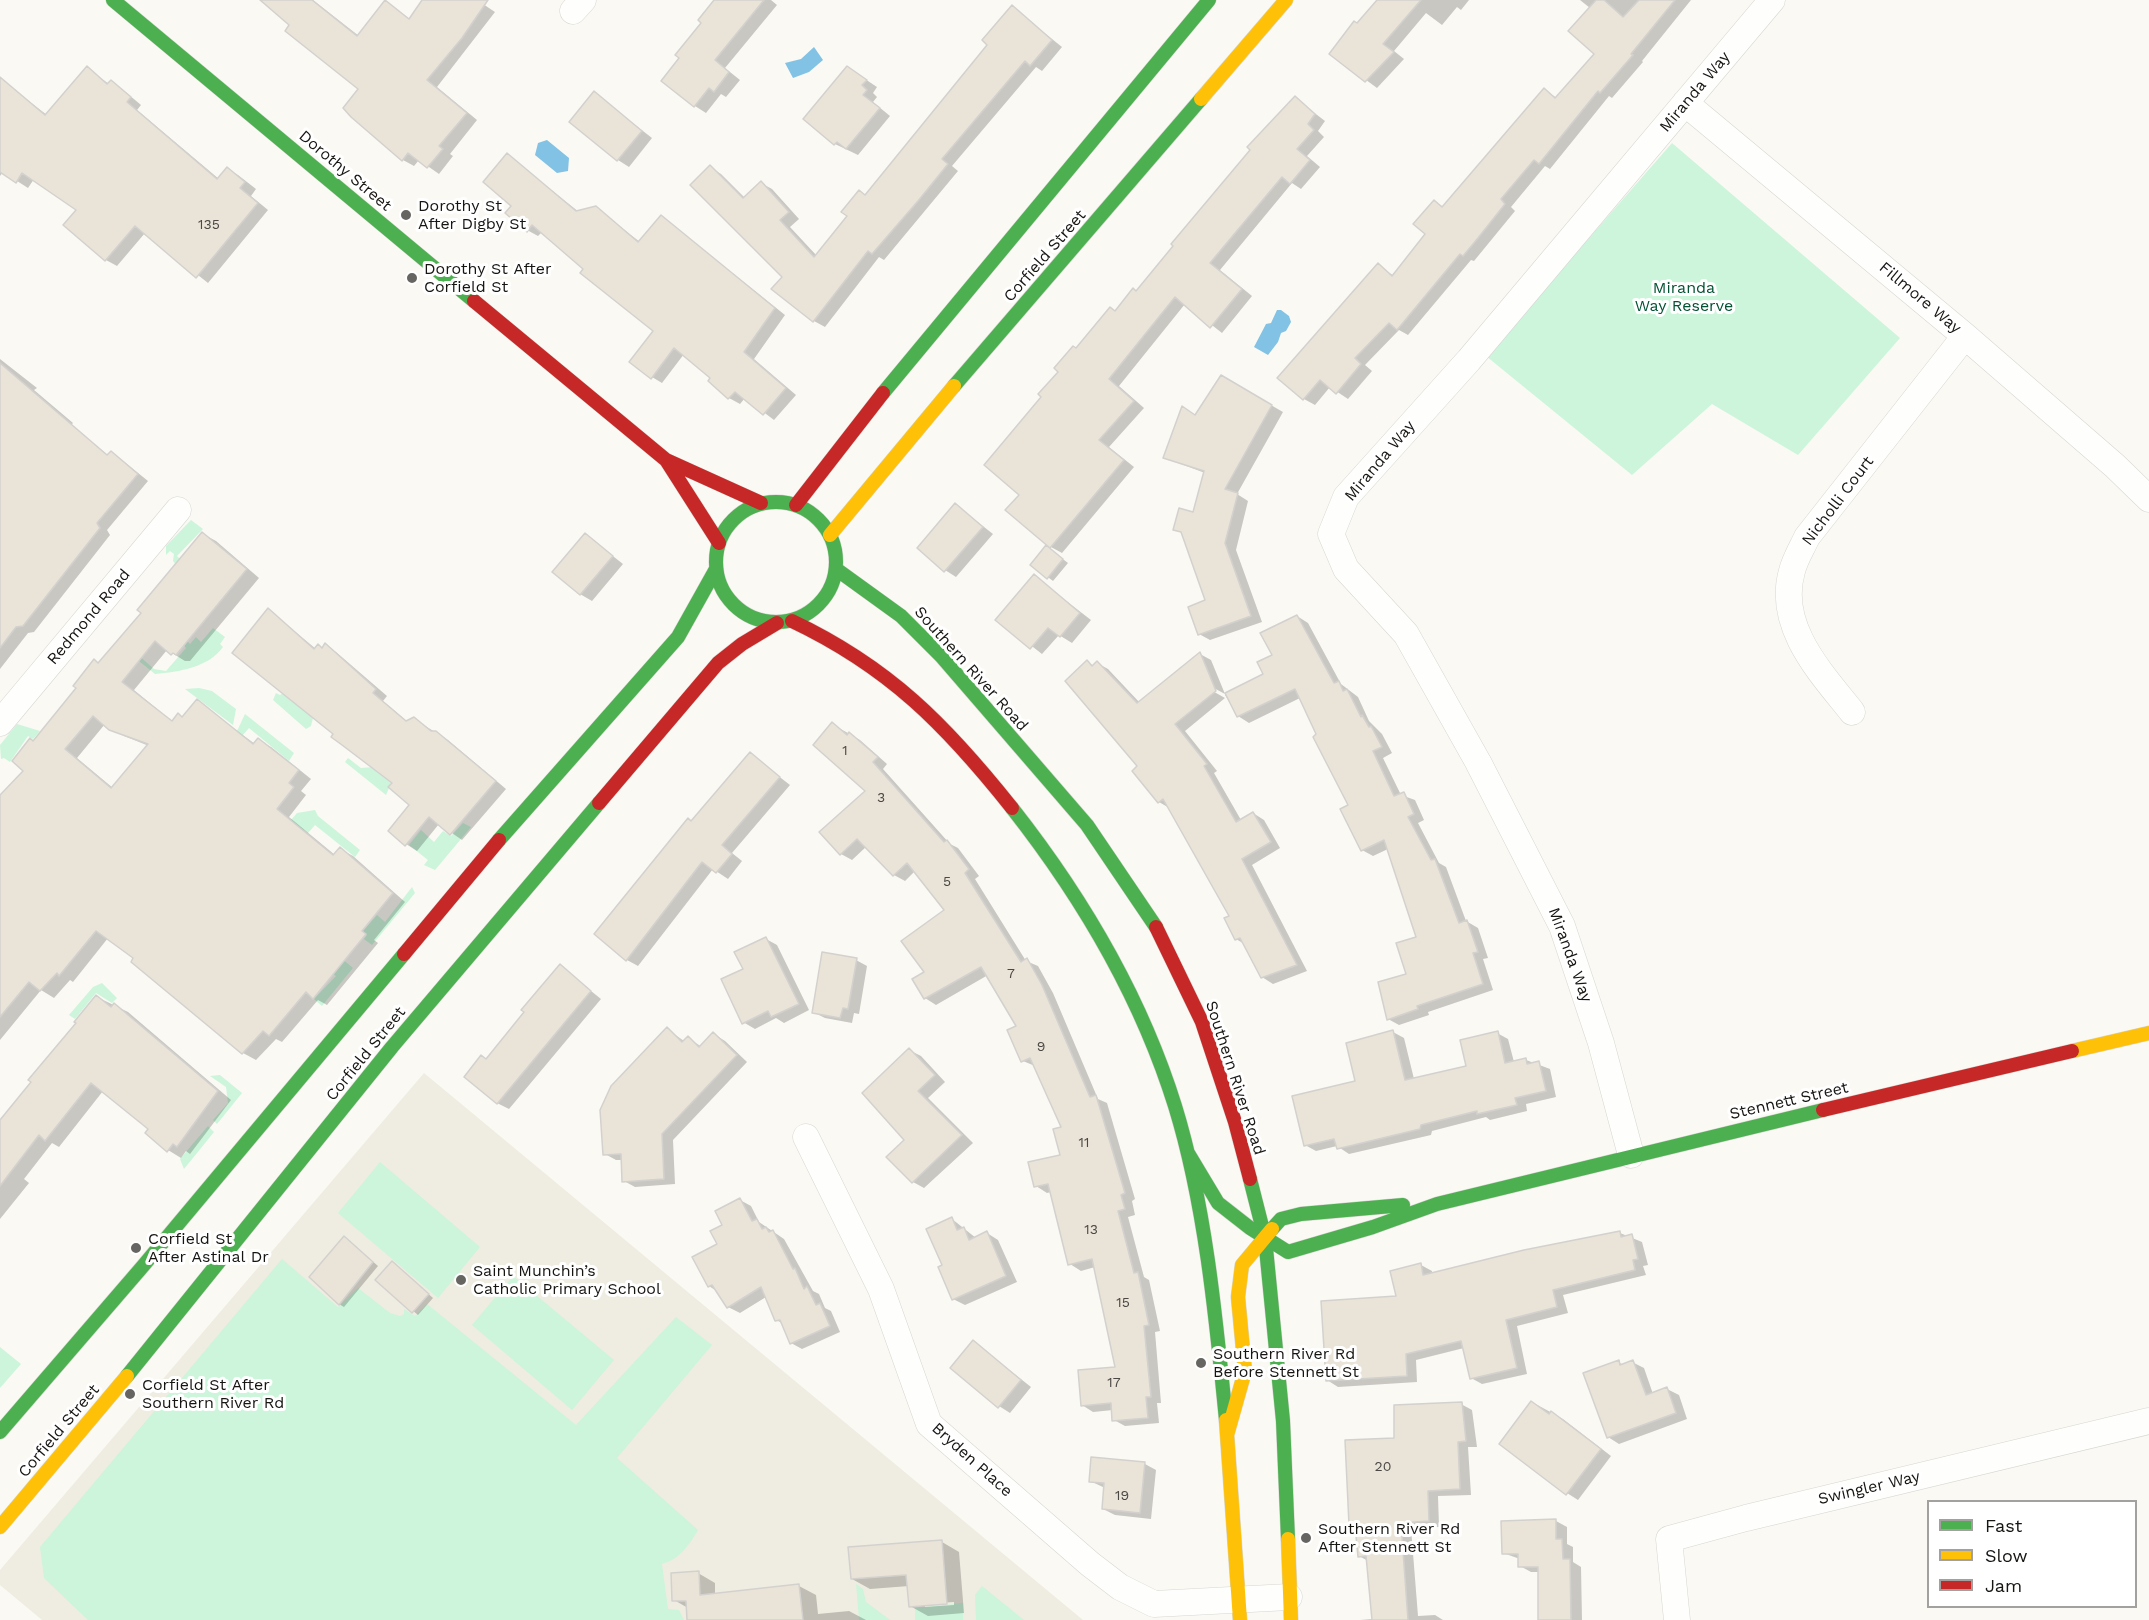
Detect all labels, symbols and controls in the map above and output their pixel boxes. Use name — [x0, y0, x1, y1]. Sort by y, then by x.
street label: Miranda Way — [1656, 48, 1734, 136]
street label: Dorothy Street — [295, 127, 395, 215]
place label: Dorothy St After Digby St — [418, 196, 526, 234]
street label: Corfield Street — [1000, 206, 1090, 306]
marker: Dorothy St After Digby St — [399, 208, 413, 222]
house number: 135 — [198, 217, 220, 233]
street label: Fillmore Way — [1875, 258, 1965, 338]
place label: Dorothy St After Corfield St — [424, 259, 552, 297]
marker: Dorothy St After Corfield St — [405, 271, 419, 285]
park label: Miranda Way Reserve — [1635, 278, 1733, 316]
street label: Miranda Way — [1341, 417, 1419, 505]
street label: Nicholli Court — [1798, 452, 1878, 550]
street label: Redmond Road — [43, 565, 135, 669]
street label: Southern River Road — [910, 603, 1032, 735]
house number: 1 — [842, 743, 848, 759]
house number: 3 — [877, 790, 885, 806]
house number: 5 — [943, 874, 951, 890]
street label: Miranda Way — [1544, 905, 1596, 1005]
house number: 7 — [1007, 966, 1015, 982]
street label: Southern River Road — [1201, 999, 1269, 1157]
street label: Corfield Street — [322, 1003, 410, 1105]
house number: 9 — [1037, 1039, 1045, 1055]
street label: Stennett Street — [1728, 1078, 1850, 1124]
house number: 11 — [1079, 1135, 1089, 1151]
house number: 13 — [1084, 1222, 1098, 1238]
place label: Corfield St After Astinal Dr — [148, 1229, 269, 1267]
marker: Corfield St After Astinal Dr — [129, 1241, 143, 1255]
place label: Saint Munchin’s Catholic Primary School — [473, 1261, 661, 1299]
marker: Saint Munchin’s Catholic Primary School — [454, 1273, 468, 1287]
house number: 15 — [1116, 1295, 1130, 1311]
place label: Southern River Rd Before Stennett St — [1213, 1344, 1359, 1382]
marker: Southern River Rd Before Stennett St — [1194, 1356, 1208, 1370]
place label: Corfield St After Southern River Rd — [142, 1375, 284, 1413]
house number: 17 — [1107, 1375, 1121, 1391]
street label: Corfield Street — [15, 1381, 103, 1481]
marker: Corfield St After Southern River Rd — [123, 1387, 137, 1401]
street label: Bryden Place — [928, 1419, 1016, 1501]
house number: 20 — [1375, 1459, 1391, 1475]
street label: Swingler Way — [1816, 1467, 1922, 1509]
house number: 19 — [1115, 1488, 1129, 1504]
legend — [1927, 1500, 2137, 1608]
text: Fast — [1985, 1515, 2022, 1536]
place label: Southern River Rd After Stennett St — [1318, 1519, 1460, 1557]
marker: Southern River Rd After Stennett St — [1299, 1531, 1313, 1545]
text: Slow — [1985, 1545, 2028, 1566]
text: Jam — [1985, 1575, 2022, 1596]

